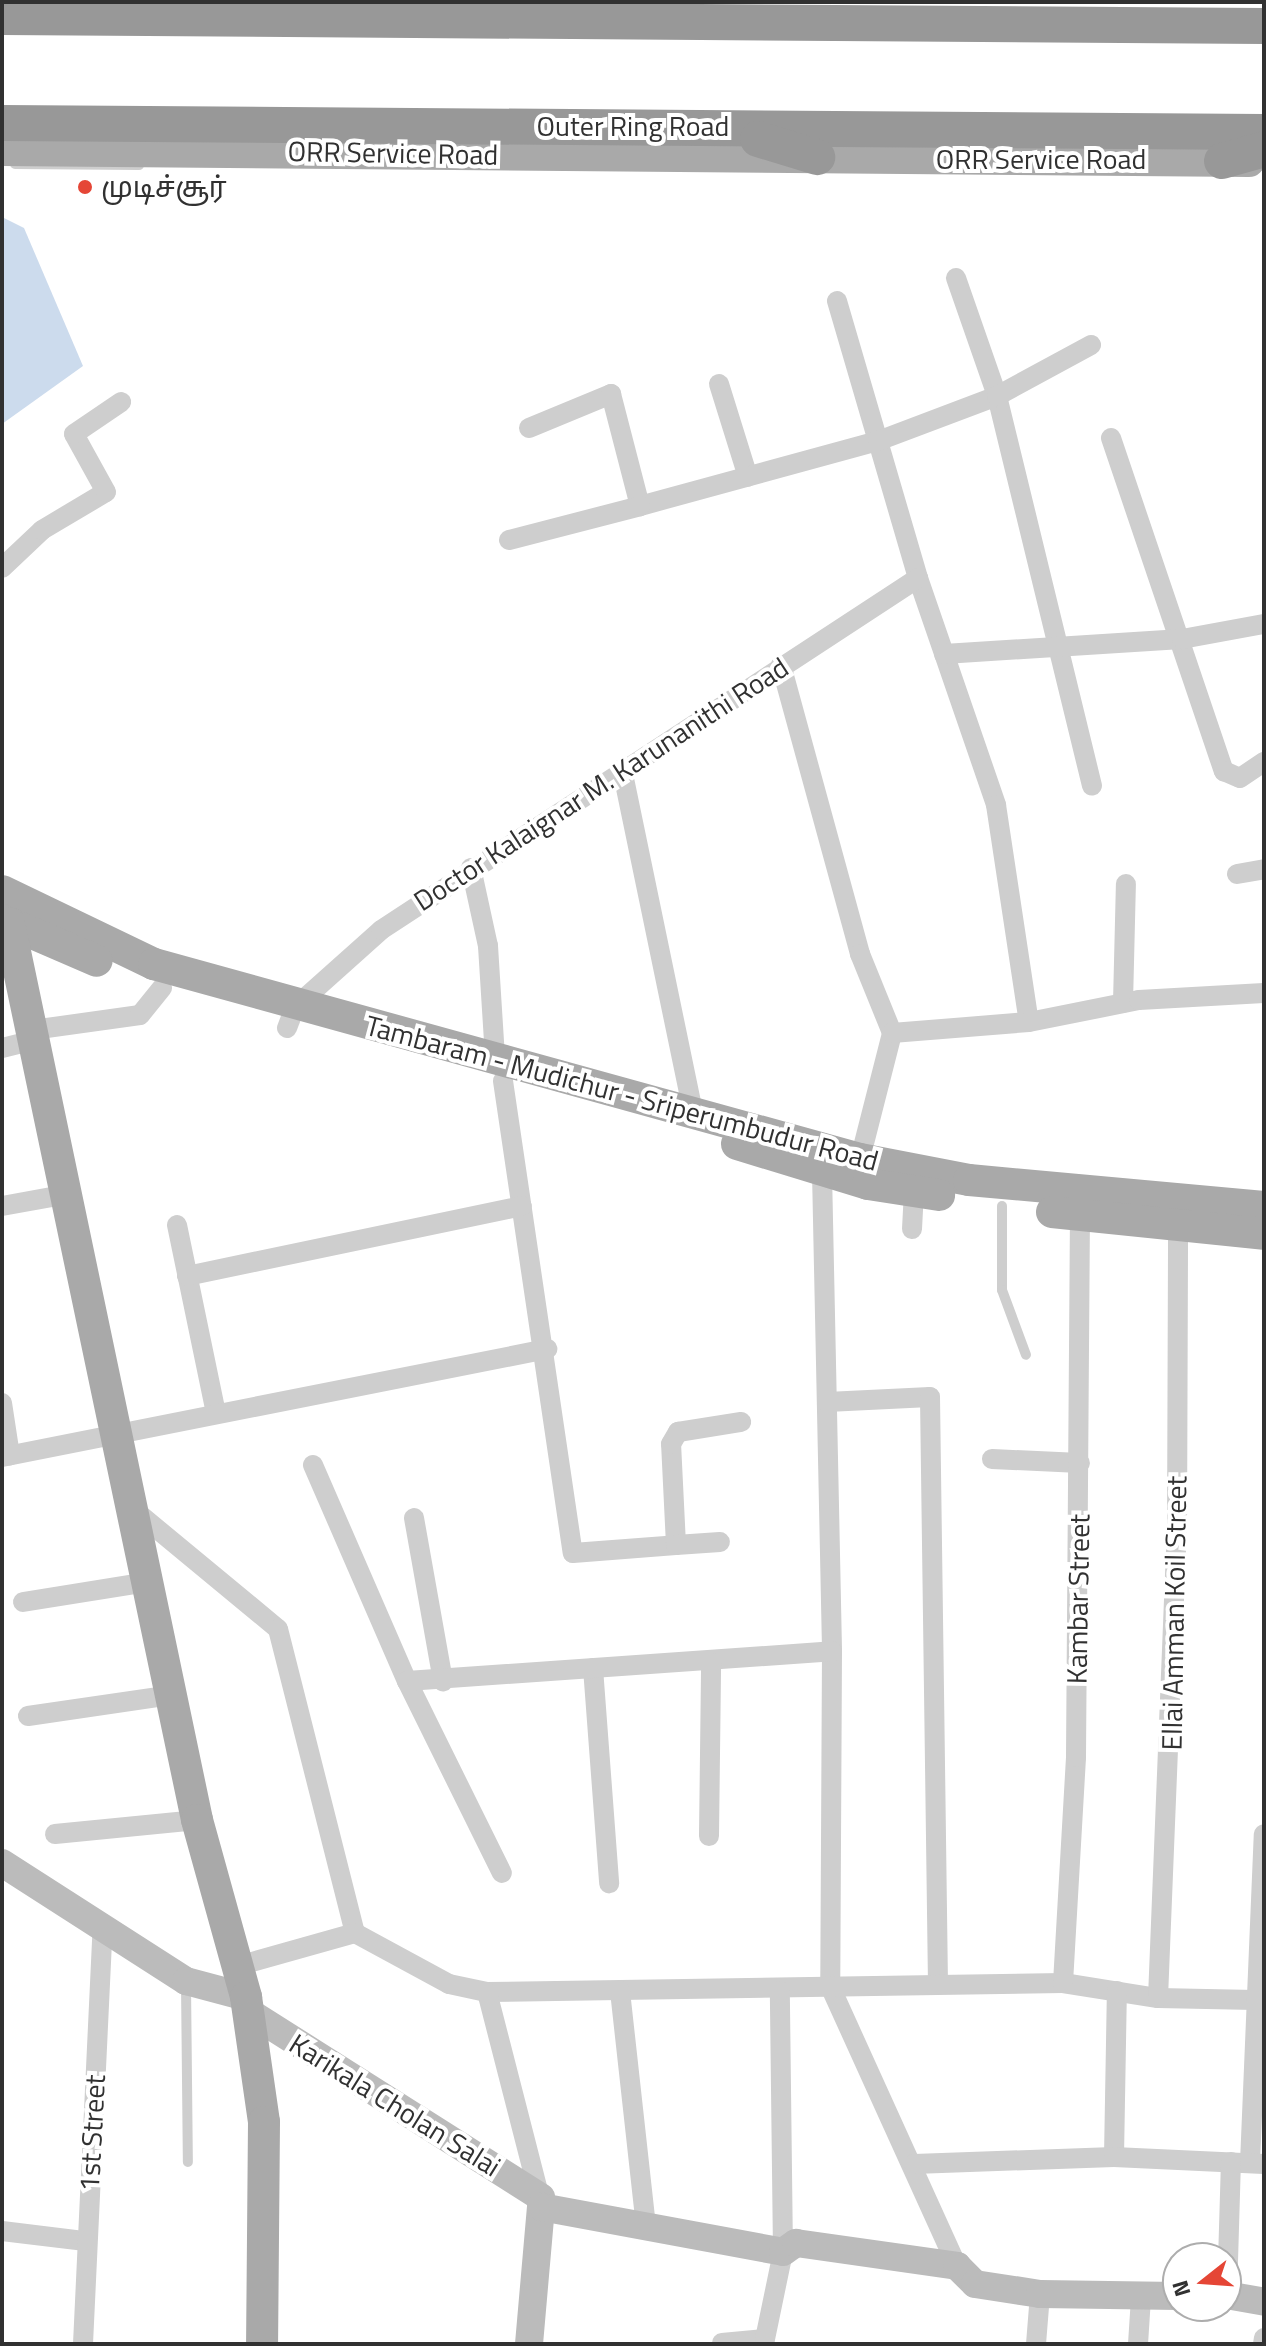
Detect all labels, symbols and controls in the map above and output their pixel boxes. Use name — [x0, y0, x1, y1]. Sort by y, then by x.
street label: Outer Ring Road — [537, 109, 729, 143]
street label: ORR Service Road — [287, 134, 499, 172]
street label: ORR Service Road — [936, 142, 1146, 176]
place label: முடிச்சூர் — [101, 170, 227, 204]
marker: முடிச்சூர் — [76, 178, 94, 196]
street label: Doctor Kalaignar M. Karunanithi Road — [407, 650, 795, 918]
street label: Tambaram - Mudichur - Sriperumbudur Road — [362, 1008, 882, 1178]
street label: Ellai Amman Koil Street — [1155, 1475, 1193, 1751]
street label: Kambar Street — [1060, 1514, 1096, 1684]
street label: Karikala Cholan Salai — [283, 2027, 507, 2183]
street label: 1st Street — [72, 2074, 112, 2192]
north arrow — [1162, 2242, 1242, 2322]
text: N — [1162, 2276, 1199, 2301]

